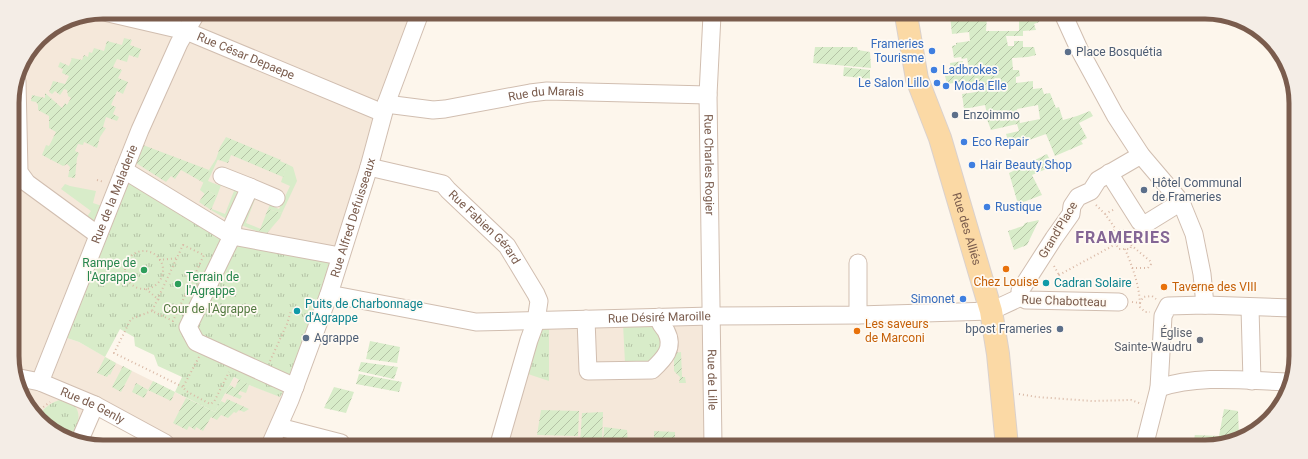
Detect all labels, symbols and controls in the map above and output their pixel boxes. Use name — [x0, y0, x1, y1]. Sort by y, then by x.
street label: Rue César Depaepe — [195, 29, 297, 82]
place label: Frameries Tourisme — [871, 37, 924, 65]
place label: Place Bosquétia — [1076, 45, 1162, 59]
marker: Frameries Tourisme — [927, 46, 937, 56]
marker: Place Bosquétia — [1063, 47, 1073, 57]
place label: Ladbrokes — [942, 63, 998, 77]
marker: Ladbrokes — [929, 65, 939, 75]
place label: Le Salon Lillo — [858, 76, 929, 90]
marker: Le Salon Lillo — [932, 78, 942, 88]
place label: Moda Elle — [954, 79, 1007, 93]
marker: Moda Elle — [941, 81, 951, 91]
street label: Rue du Marais — [507, 84, 584, 104]
place label: Enzoimmo — [963, 108, 1020, 122]
marker: Enzoimmo — [950, 110, 960, 120]
street label: Rue Charles Rogier — [701, 114, 717, 216]
place label: Eco Repair — [972, 135, 1029, 149]
marker: Eco Repair — [959, 137, 969, 147]
street label: Rue de la Maladerie — [89, 143, 140, 246]
street label: Rue Alfred Defuisseaux — [328, 156, 378, 279]
place label: Hair Beauty Shop — [980, 158, 1072, 172]
marker: Hair Beauty Shop — [967, 160, 977, 170]
place label: Hôtel Communal de Frameries — [1152, 176, 1242, 204]
marker: Hôtel Communal de Frameries — [1139, 185, 1149, 195]
street label: Rue Fabien Gérard — [446, 187, 523, 267]
street label: Rue des Alliés — [949, 191, 984, 267]
street label: Grand'Place — [1036, 199, 1080, 261]
place label: Rustique — [995, 200, 1042, 214]
marker: Rustique — [982, 202, 992, 212]
district label: FRAMERIES — [1075, 228, 1171, 247]
place label: Rampe de l'Agrappe — [82, 256, 136, 284]
marker: Chez Louise — [1001, 264, 1011, 274]
marker: Rampe de l'Agrappe — [139, 265, 149, 275]
place label: Terrain de l'Agrappe — [186, 270, 239, 298]
place label: Chez Louise — [973, 275, 1039, 289]
place label: Cadran Solaire — [1054, 276, 1132, 290]
marker: Cadran Solaire — [1041, 278, 1051, 288]
marker: Terrain de l'Agrappe — [173, 279, 183, 289]
place label: Taverne des VIII — [1172, 280, 1257, 294]
marker: Taverne des VIII — [1159, 282, 1169, 292]
place label: Simonet — [911, 292, 955, 306]
street label: Rue Chabotteau — [1021, 293, 1107, 309]
marker: Simonet — [958, 294, 968, 304]
place label: Puits de Charbonnage d'Agrappe — [305, 297, 423, 325]
park label: Cour de l'Agrappe — [163, 302, 257, 316]
marker: Puits de Charbonnage d'Agrappe — [292, 306, 302, 316]
street label: Rue Désiré Maroille — [608, 309, 711, 326]
place label: Les saveurs de Marconi — [865, 317, 929, 345]
place label: bpost Frameries — [965, 322, 1052, 336]
marker: bpost Frameries — [1055, 324, 1065, 334]
place label: Église Sainte-Waudru — [1114, 325, 1192, 354]
marker: Les saveurs de Marconi — [852, 326, 862, 336]
place label: Agrappe — [314, 331, 359, 345]
marker: Agrappe — [301, 333, 311, 343]
marker: Église Sainte-Waudru — [1195, 335, 1205, 345]
street label: Rue de Lille — [705, 349, 720, 411]
street label: Rue de Genly — [58, 384, 127, 427]

